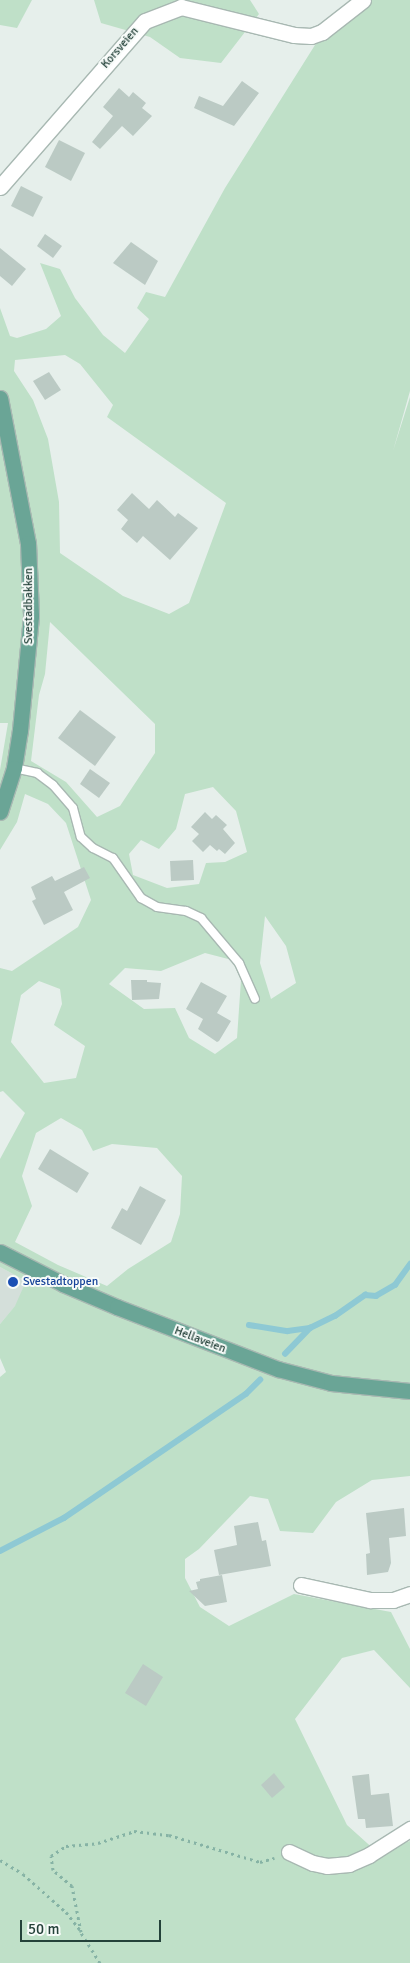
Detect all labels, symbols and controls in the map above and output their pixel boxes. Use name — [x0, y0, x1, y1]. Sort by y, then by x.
street label: Korsveien — [98, 24, 142, 72]
street label: Svestadbakken — [22, 568, 36, 644]
place label: Svestadtoppen — [23, 1275, 98, 1289]
marker: Svestadtoppen — [7, 1276, 19, 1288]
street label: Hellaveien — [172, 1324, 228, 1356]
scale bar — [22, 1910, 164, 1942]
text: 50 m — [28, 1920, 59, 1938]

